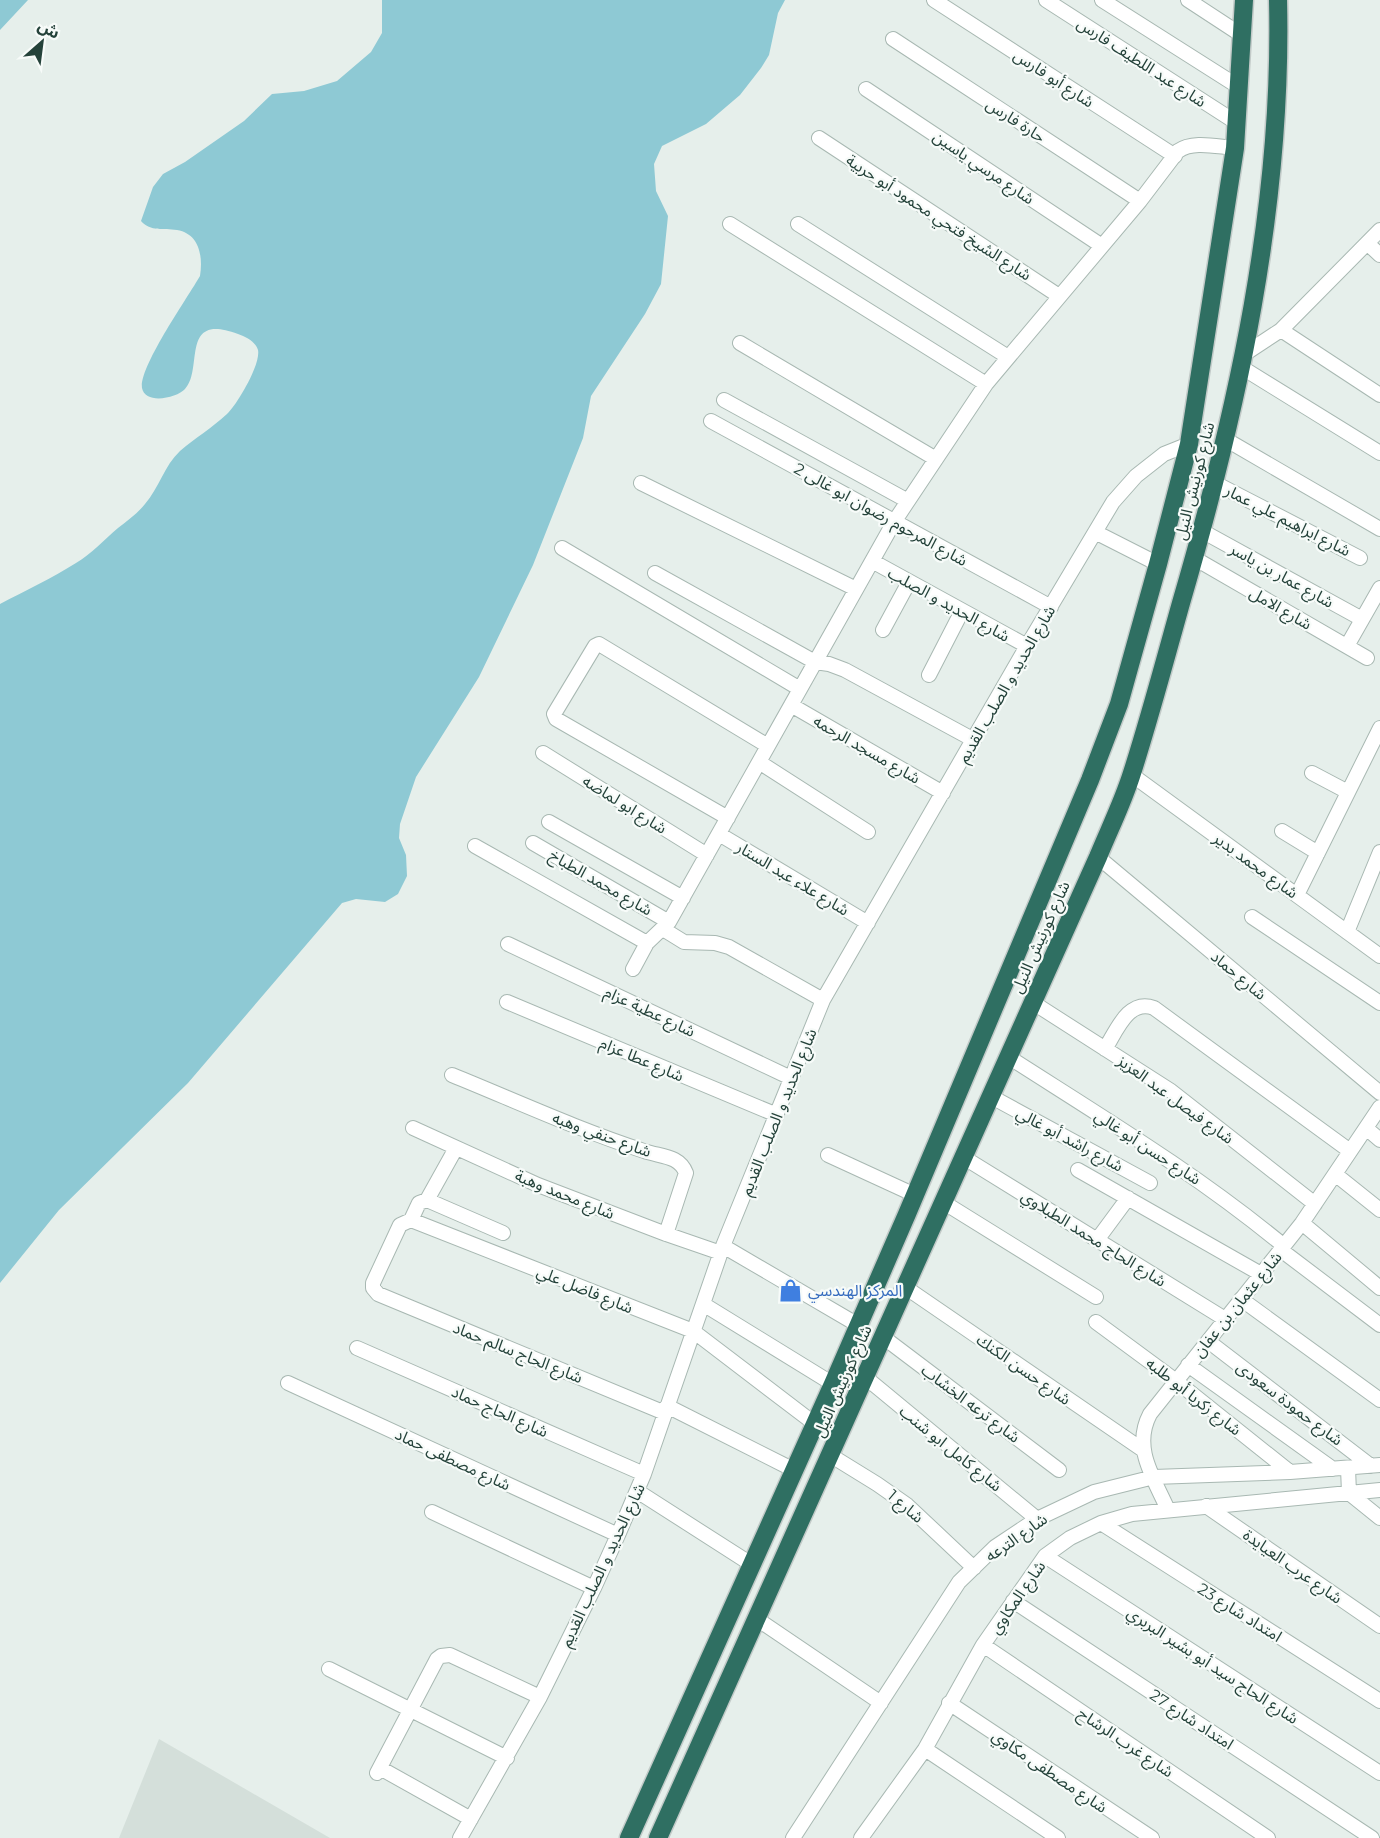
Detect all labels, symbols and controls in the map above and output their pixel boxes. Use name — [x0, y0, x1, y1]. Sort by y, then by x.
north arrow — [12, 12, 72, 72]
street label: شارع عبد اللطيف فارس — [1072, 14, 1210, 114]
text: ش — [35, 16, 63, 43]
street label: شارع أبو فارس — [1008, 45, 1097, 114]
street label: حارة فارس — [983, 94, 1049, 147]
street label: شارع مرسي ياسين — [928, 127, 1038, 211]
street label: شارع الشيخ فتحي محمود أبو حربية — [841, 150, 1035, 287]
street label: شارع كورنيش النيل — [1171, 420, 1221, 543]
street label: شارع المرحوم رضوان ابو غالى 2 — [789, 459, 971, 573]
street label: شارع ابراهيم علي عمار — [1220, 480, 1354, 563]
street label: شارع عمار بن ياسر — [1224, 539, 1337, 614]
street label: شارع الحديد و الصلب — [883, 563, 1013, 648]
street label: شارع الامل — [1245, 583, 1315, 636]
street label: شارع الحديد و الصلب القديم — [954, 602, 1062, 768]
street label: شارع مسجد الرحمه — [808, 711, 924, 790]
street label: شارع ابو لماضه — [578, 771, 670, 840]
street label: شارع محمد بدير — [1207, 828, 1302, 905]
street label: شارع علاء عبد الستار — [731, 837, 853, 922]
street label: شارع محمد الطباخ — [544, 845, 656, 922]
street label: شارع كورنيش النيل — [1007, 878, 1076, 997]
street label: شارع حماد — [1205, 947, 1270, 1006]
street label: شارع عطية عزام — [600, 982, 698, 1044]
street label: شارع الحديد و الصلب القديم — [736, 1026, 824, 1200]
street label: شارع عطا عزام — [596, 1033, 687, 1088]
street label: شارع فيصل عبد العزيز — [1111, 1050, 1238, 1150]
street label: شارع راشد أبو غالي — [1012, 1103, 1126, 1178]
street label: شارع حسن أبو غالي — [1089, 1106, 1204, 1191]
street label: شارع حنفي وهبه — [549, 1108, 654, 1164]
street label: شارع محمد وهبة — [511, 1166, 617, 1226]
street label: شارع الحاج محمد الطبلاوي — [1016, 1186, 1170, 1293]
street label: شارع عثمان بن عفان — [1189, 1248, 1288, 1363]
street label: شارع فاضل علي — [533, 1262, 636, 1320]
shop icon: المركز الهندسي — [777, 1277, 803, 1303]
place label: المركز الهندسي — [808, 1281, 902, 1303]
street label: شارع الحاج سالم حماد — [449, 1318, 585, 1390]
street label: شارع كورنيش النيل — [809, 1322, 878, 1441]
street label: شارع حسن الكنك — [971, 1330, 1074, 1411]
street label: شارع زكريا أبو طلبه — [1141, 1353, 1245, 1442]
street label: شارع حمودة سعودى — [1231, 1357, 1347, 1452]
street label: شارع ترعه الخشاب — [916, 1360, 1024, 1449]
street label: شارع الحاج حماد — [447, 1382, 551, 1444]
street label: شارع كامل ابو شنب — [894, 1401, 1006, 1498]
street label: شارع مصطفى حماد — [391, 1424, 514, 1497]
street label: شارع الحديد و الصلب القديم — [556, 1480, 652, 1651]
street label: شارع 1 — [882, 1486, 928, 1529]
street label: شارع الترعه — [982, 1509, 1053, 1568]
street label: شارع عرب العيايدة — [1238, 1525, 1346, 1610]
street label: شارع المكاوي — [985, 1557, 1052, 1639]
street label: امتداد شارع 23 — [1192, 1579, 1285, 1648]
street label: شارع الحاج سيد أبو بشير البربري — [1122, 1603, 1302, 1730]
street label: امتداد شارع 27 — [1145, 1685, 1237, 1756]
street label: شارع غرب الرشاح — [1073, 1703, 1177, 1784]
street label: شارع مصطفى مكاوي — [987, 1726, 1111, 1819]

